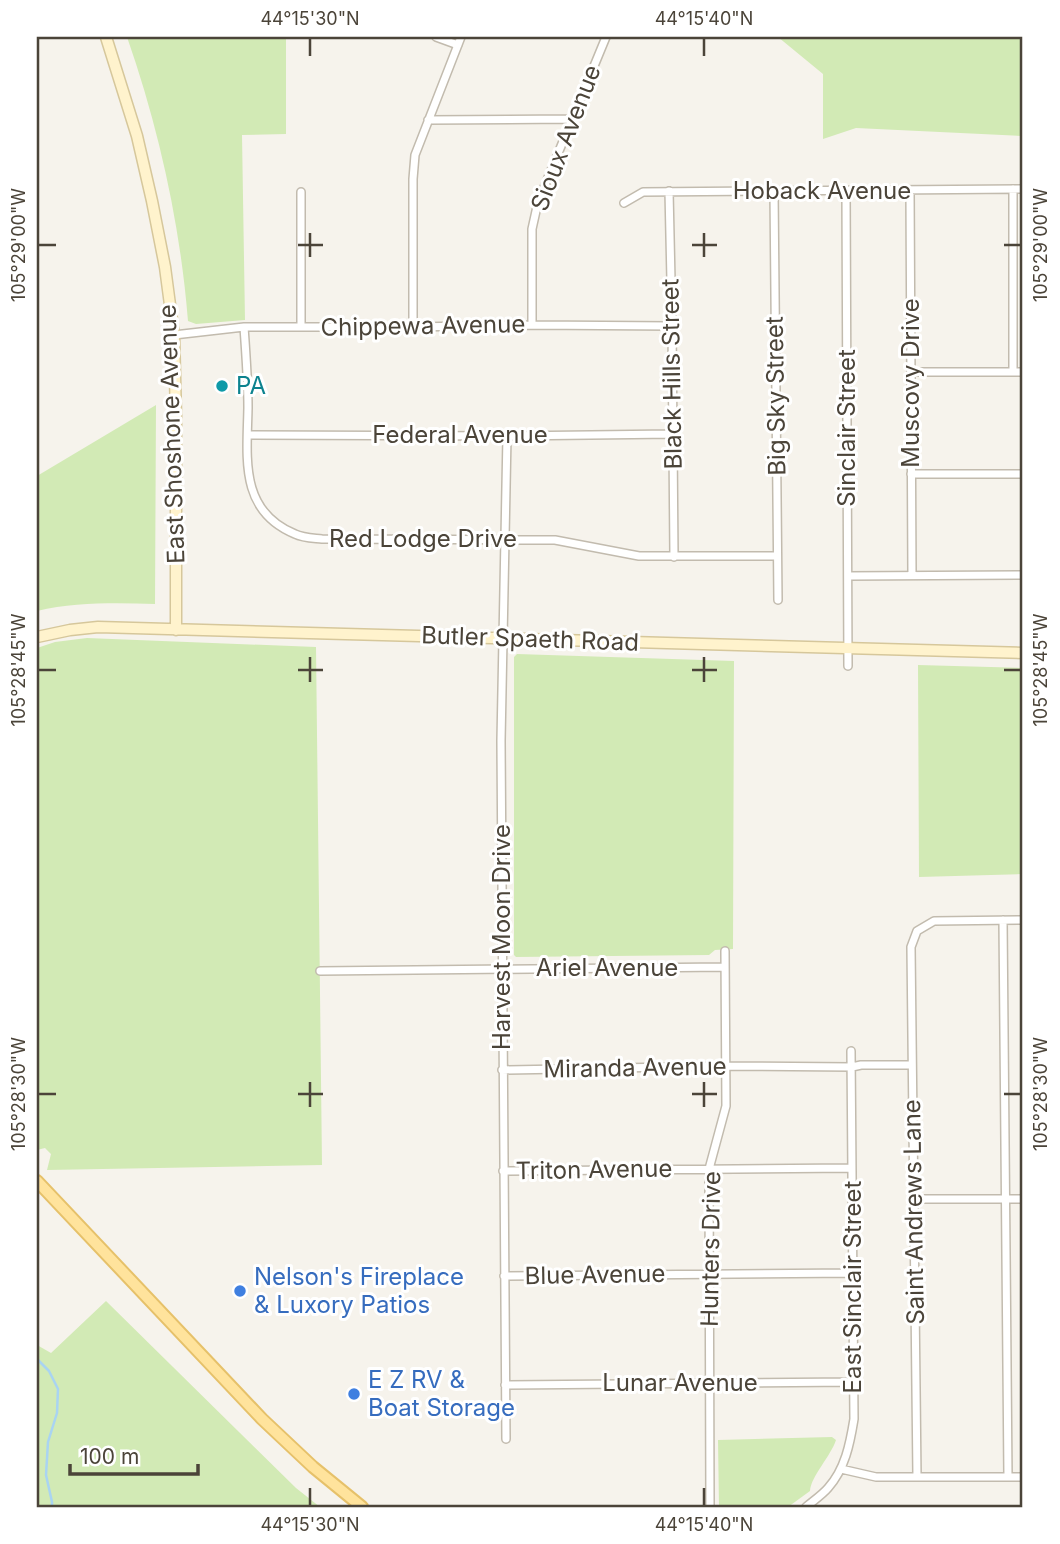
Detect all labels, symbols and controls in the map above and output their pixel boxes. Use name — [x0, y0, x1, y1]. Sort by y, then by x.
text: 44°15'30"N — [260, 8, 360, 29]
text: 44°15'40"N — [655, 8, 753, 29]
street label: Sioux Avenue — [524, 61, 607, 215]
street label: Hoback Avenue — [733, 176, 911, 205]
text: 105°29'00"W — [8, 188, 29, 302]
text: 105°29'00"W — [1030, 188, 1051, 302]
street label: Black Hills Street — [655, 278, 688, 470]
street label: Muscovy Drive — [896, 298, 925, 468]
street label: East Shoshone Avenue — [152, 304, 191, 564]
street label: Chippewa Avenue — [320, 309, 526, 342]
street label: Big Sky Street — [760, 316, 791, 476]
street label: Sinclair Street — [832, 349, 861, 507]
place label: PA — [236, 371, 266, 400]
marker: PA — [214, 378, 230, 394]
street label: Federal Avenue — [372, 420, 548, 449]
street label: Red Lodge Drive — [329, 524, 517, 553]
text: 105°28'45"W — [8, 613, 29, 726]
text: 105°28'45"W — [1030, 613, 1051, 726]
street label: Butler Spaeth Road — [421, 620, 639, 657]
street label: Harvest Moon Drive — [487, 824, 516, 1050]
street label: Ariel Avenue — [536, 953, 678, 982]
text: 105°28'30"W — [8, 1037, 29, 1151]
text: 105°28'30"W — [1030, 1037, 1051, 1151]
street label: Miranda Avenue — [543, 1051, 727, 1084]
street label: Saint Andrews Lane — [897, 1099, 930, 1325]
street label: Triton Avenue — [515, 1154, 673, 1185]
street label: Hunters Drive — [695, 1171, 726, 1327]
street label: East Sinclair Street — [838, 1180, 867, 1393]
street label: Blue Avenue — [524, 1259, 666, 1290]
place label: Nelson's Fireplace & Luxory Patios — [254, 1262, 464, 1319]
marker: Nelson's Fireplace & Luxory Patios — [232, 1283, 248, 1299]
place label: E Z RV & Boat Storage — [368, 1365, 515, 1422]
street label: Lunar Avenue — [602, 1368, 758, 1397]
marker: E Z RV & Boat Storage — [346, 1386, 362, 1402]
scale bar — [70, 1432, 198, 1476]
text: 100 m — [80, 1444, 139, 1469]
text: 44°15'30"N — [260, 1514, 360, 1535]
text: 44°15'40"N — [655, 1514, 753, 1535]

